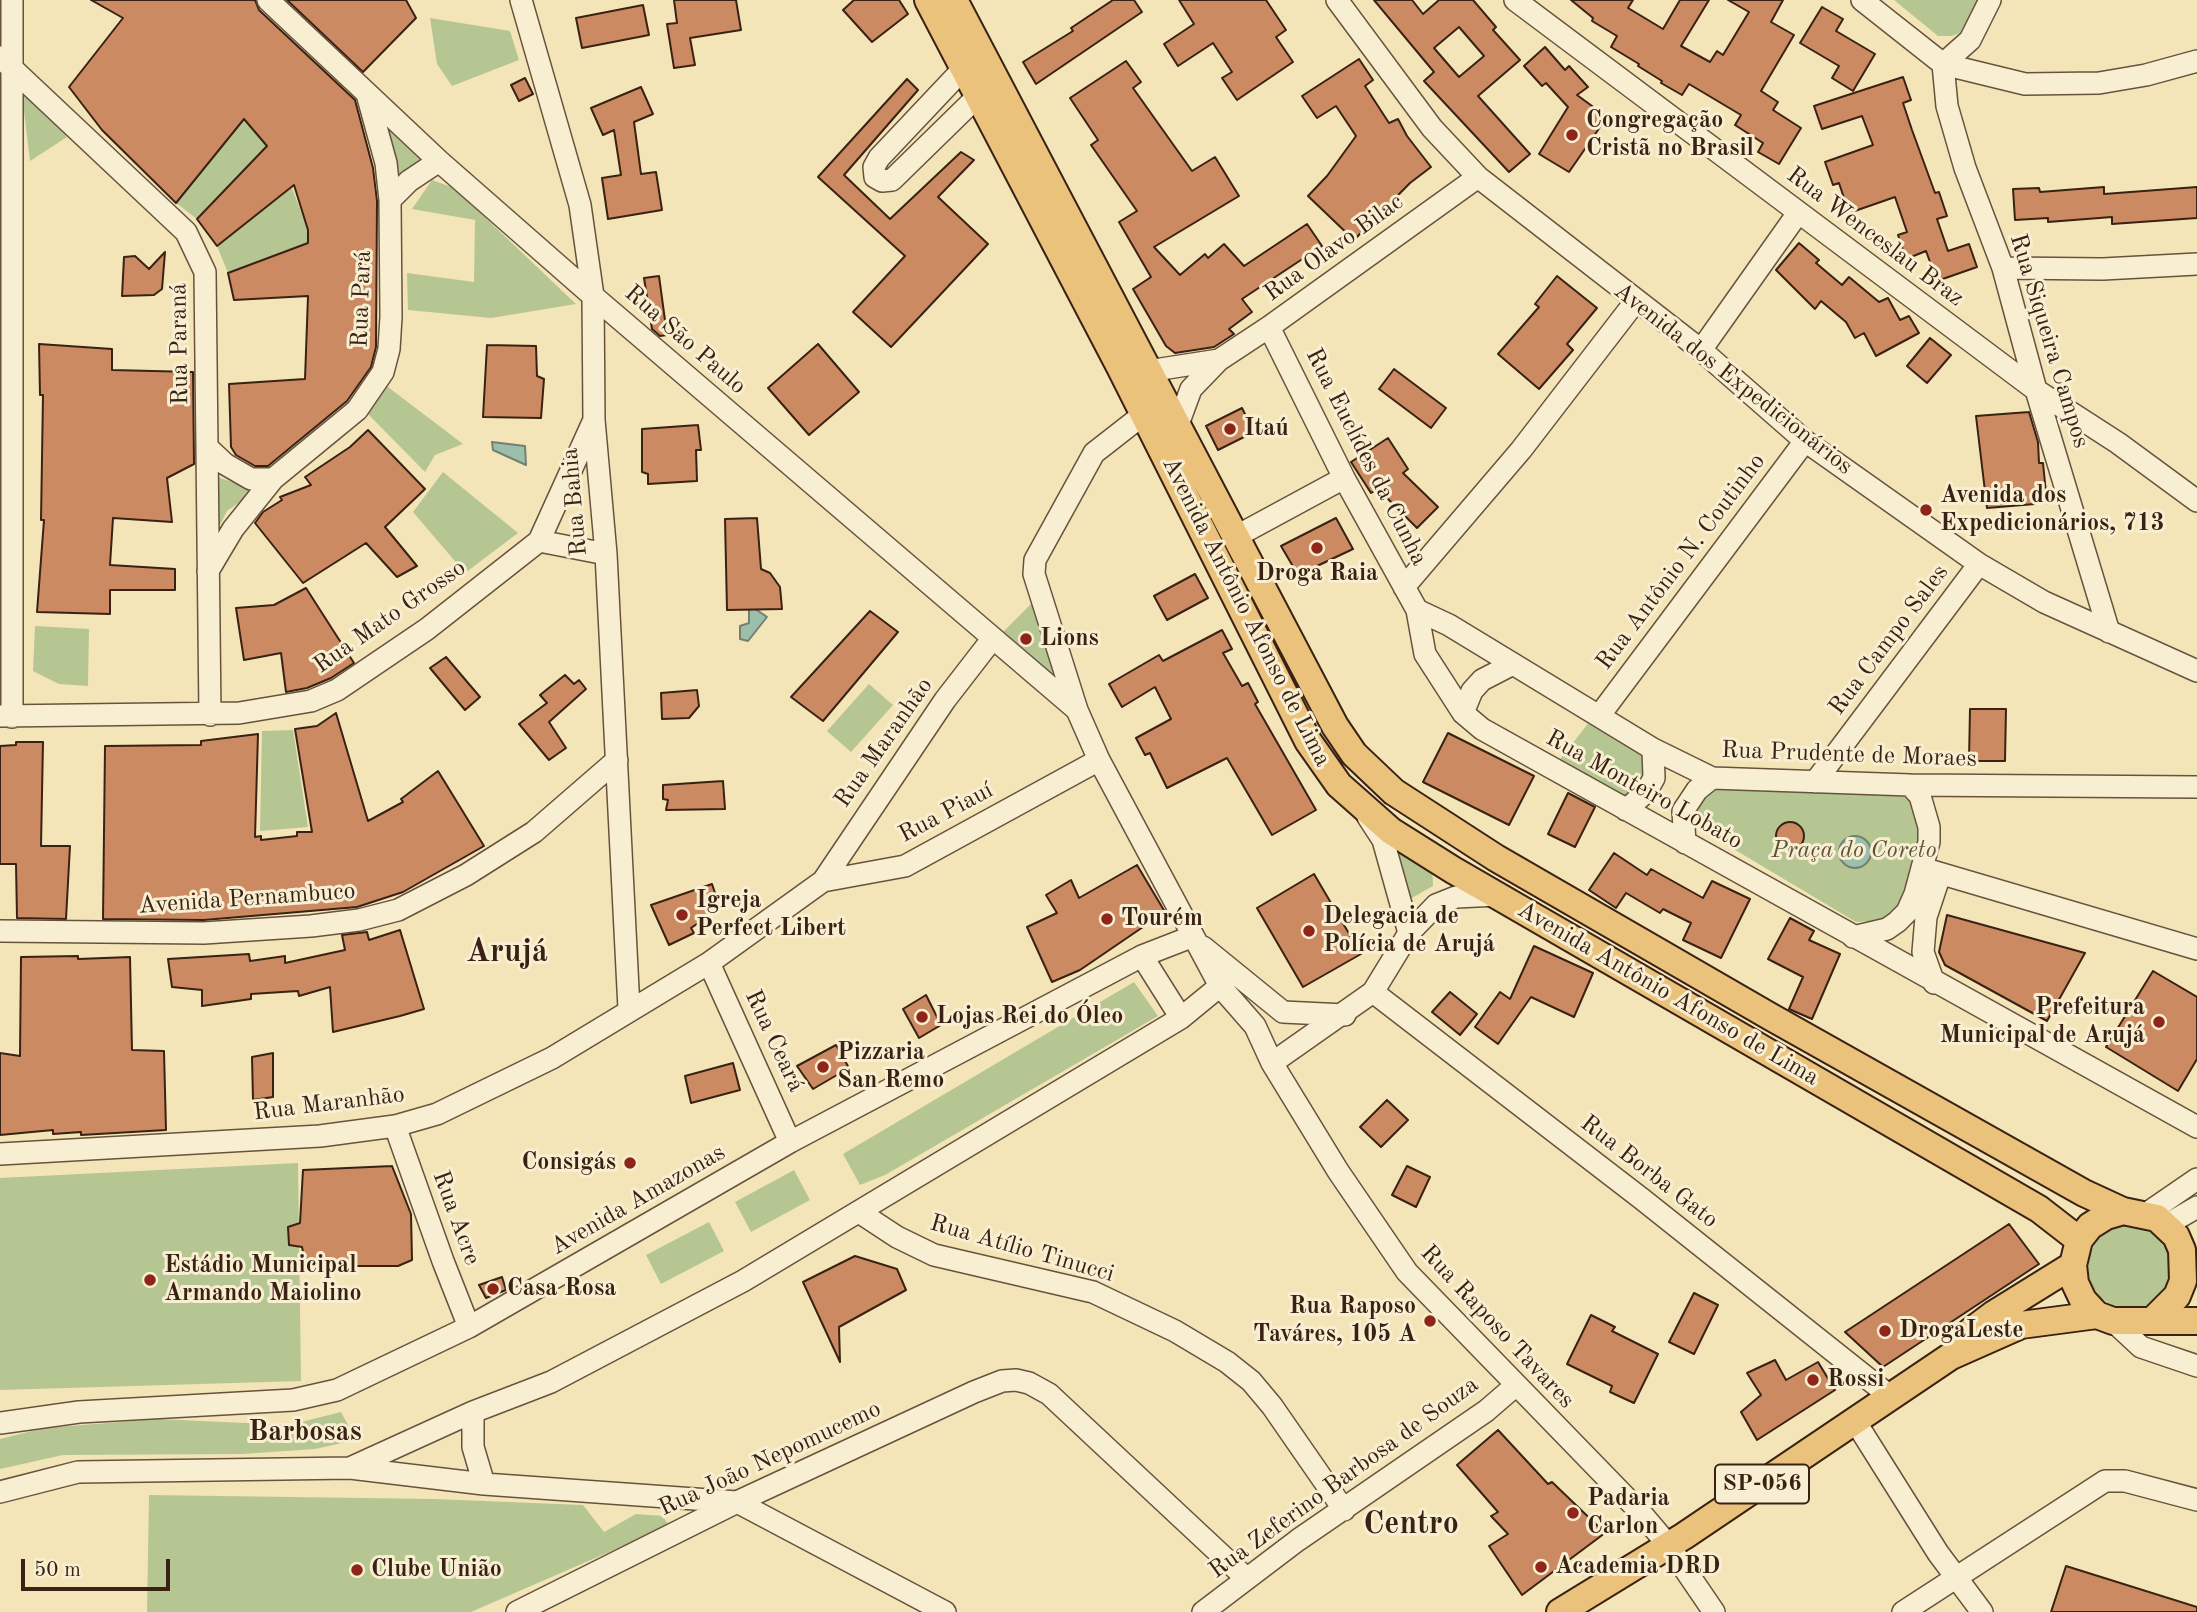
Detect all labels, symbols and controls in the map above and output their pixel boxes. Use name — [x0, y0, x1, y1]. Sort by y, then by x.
place label: Congregação Cristã no Brasil — [1586, 107, 1754, 163]
marker: Congregação Cristã no Brasil — [1564, 127, 1580, 143]
street label: Rua Wenceslau Braz — [1781, 161, 1969, 313]
street label: Rua Olavo Bilac — [1259, 188, 1409, 308]
street label: Rua Siqueira Campos — [2003, 230, 2095, 452]
street label: Rua Pará — [346, 250, 378, 348]
street label: Avenida dos Expedicionários — [1608, 277, 1858, 481]
street label: Rua São Paulo — [618, 279, 752, 401]
street label: Rua Paraná — [165, 283, 195, 405]
street label: Rua Euclídes da Cunha — [1299, 344, 1433, 570]
place label: Itaú — [1244, 415, 1289, 443]
marker: Itaú — [1222, 421, 1238, 437]
street label: Rua Bahia — [556, 447, 594, 557]
street label: Rua Antônio N. Coutinho — [1590, 448, 1772, 676]
street label: Avenida Antônio Afonso de Lima — [1155, 452, 1337, 772]
place label: Avenida dos Expedicionários, 713 — [1940, 482, 2165, 538]
marker: Avenida dos Expedicionários, 713 — [1918, 502, 1934, 518]
marker: Droga Raia — [1309, 540, 1325, 556]
street label: Rua Mato Grosso — [308, 554, 472, 680]
street label: Rua Campo Sales — [1823, 559, 1955, 721]
place label: Droga Raia — [1256, 560, 1378, 588]
place label: Lions — [1040, 625, 1099, 653]
marker: Lions — [1018, 631, 1034, 647]
street label: Rua Maranhão — [829, 672, 939, 814]
street label: Rua Monteiro Lobato — [1541, 724, 1747, 856]
street label: Rua Prudente de Moraes — [1721, 736, 1977, 774]
street label: Rua Piauí — [894, 776, 998, 850]
park label: Praça do Coreto — [1771, 837, 1937, 865]
street label: Avenida Pernambuco — [138, 877, 356, 921]
place label: Igreja Perfect Libert — [696, 887, 846, 943]
street label: Avenida Antônio Afonso de Lima — [1512, 896, 1824, 1092]
place label: Delegacia de Polícia de Arujá — [1323, 903, 1495, 959]
place label: Tourém — [1121, 905, 1203, 933]
marker: Igreja Perfect Libert — [674, 907, 690, 923]
marker: Tourém — [1099, 911, 1115, 927]
marker: Delegacia de Polícia de Arujá — [1301, 923, 1317, 939]
district label: Arujá — [466, 934, 548, 972]
street label: Rua Ceará — [738, 985, 810, 1097]
place label: Prefeitura Municipal de Arujá — [1940, 994, 2145, 1050]
place label: Lojas Rei do Óleo — [936, 1003, 1123, 1031]
marker: Lojas Rei do Óleo — [914, 1009, 930, 1025]
marker: Prefeitura Municipal de Arujá — [2151, 1014, 2167, 1030]
place label: Pizzaria San Remo — [837, 1039, 944, 1095]
marker: Pizzaria San Remo — [815, 1059, 831, 1075]
street label: Rua Maranhão — [252, 1080, 406, 1128]
street label: Rua Borba Gato — [1574, 1109, 1724, 1235]
street label: Avenida Amazonas — [546, 1138, 730, 1262]
place label: Consigás — [521, 1149, 616, 1177]
marker: Consigás — [622, 1155, 638, 1171]
street label: Rua Acre — [426, 1167, 486, 1269]
street label: Rua Atílio Tinucci — [927, 1209, 1117, 1289]
street label: Rua Raposo Tavares — [1414, 1239, 1580, 1415]
place label: Estádio Municipal Armando Maiolino — [164, 1252, 362, 1308]
marker: Estádio Municipal Armando Maiolino — [142, 1272, 158, 1288]
place label: Casa Rosa — [507, 1275, 616, 1303]
marker: Casa Rosa — [485, 1281, 501, 1297]
place label: Rua Raposo Taváres, 105 A — [1253, 1293, 1416, 1349]
marker: Rua Raposo Taváres, 105 A — [1422, 1313, 1438, 1329]
place label: DrogaLeste — [1899, 1317, 2024, 1345]
marker: DrogaLeste — [1877, 1323, 1893, 1339]
place label: Rossi — [1827, 1366, 1884, 1394]
street label: Rua Zeferino Barbosa de Souza — [1204, 1371, 1484, 1585]
marker: Rossi — [1805, 1372, 1821, 1388]
street label: Rua João Nepomucemo — [654, 1395, 886, 1523]
district label: Barbosas — [248, 1416, 362, 1450]
road number: SP-056 — [1715, 1464, 1809, 1504]
place label: Padaria Carlon — [1587, 1485, 1670, 1541]
marker: Padaria Carlon — [1565, 1505, 1581, 1521]
district label: Centro — [1363, 1506, 1459, 1544]
scale bar — [24, 1546, 173, 1590]
place label: Academia DRD — [1555, 1553, 1720, 1581]
place label: Clube União — [371, 1556, 502, 1584]
marker: Academia DRD — [1533, 1559, 1549, 1575]
text: 50 m — [34, 1560, 81, 1581]
marker: Clube União — [349, 1562, 365, 1578]

